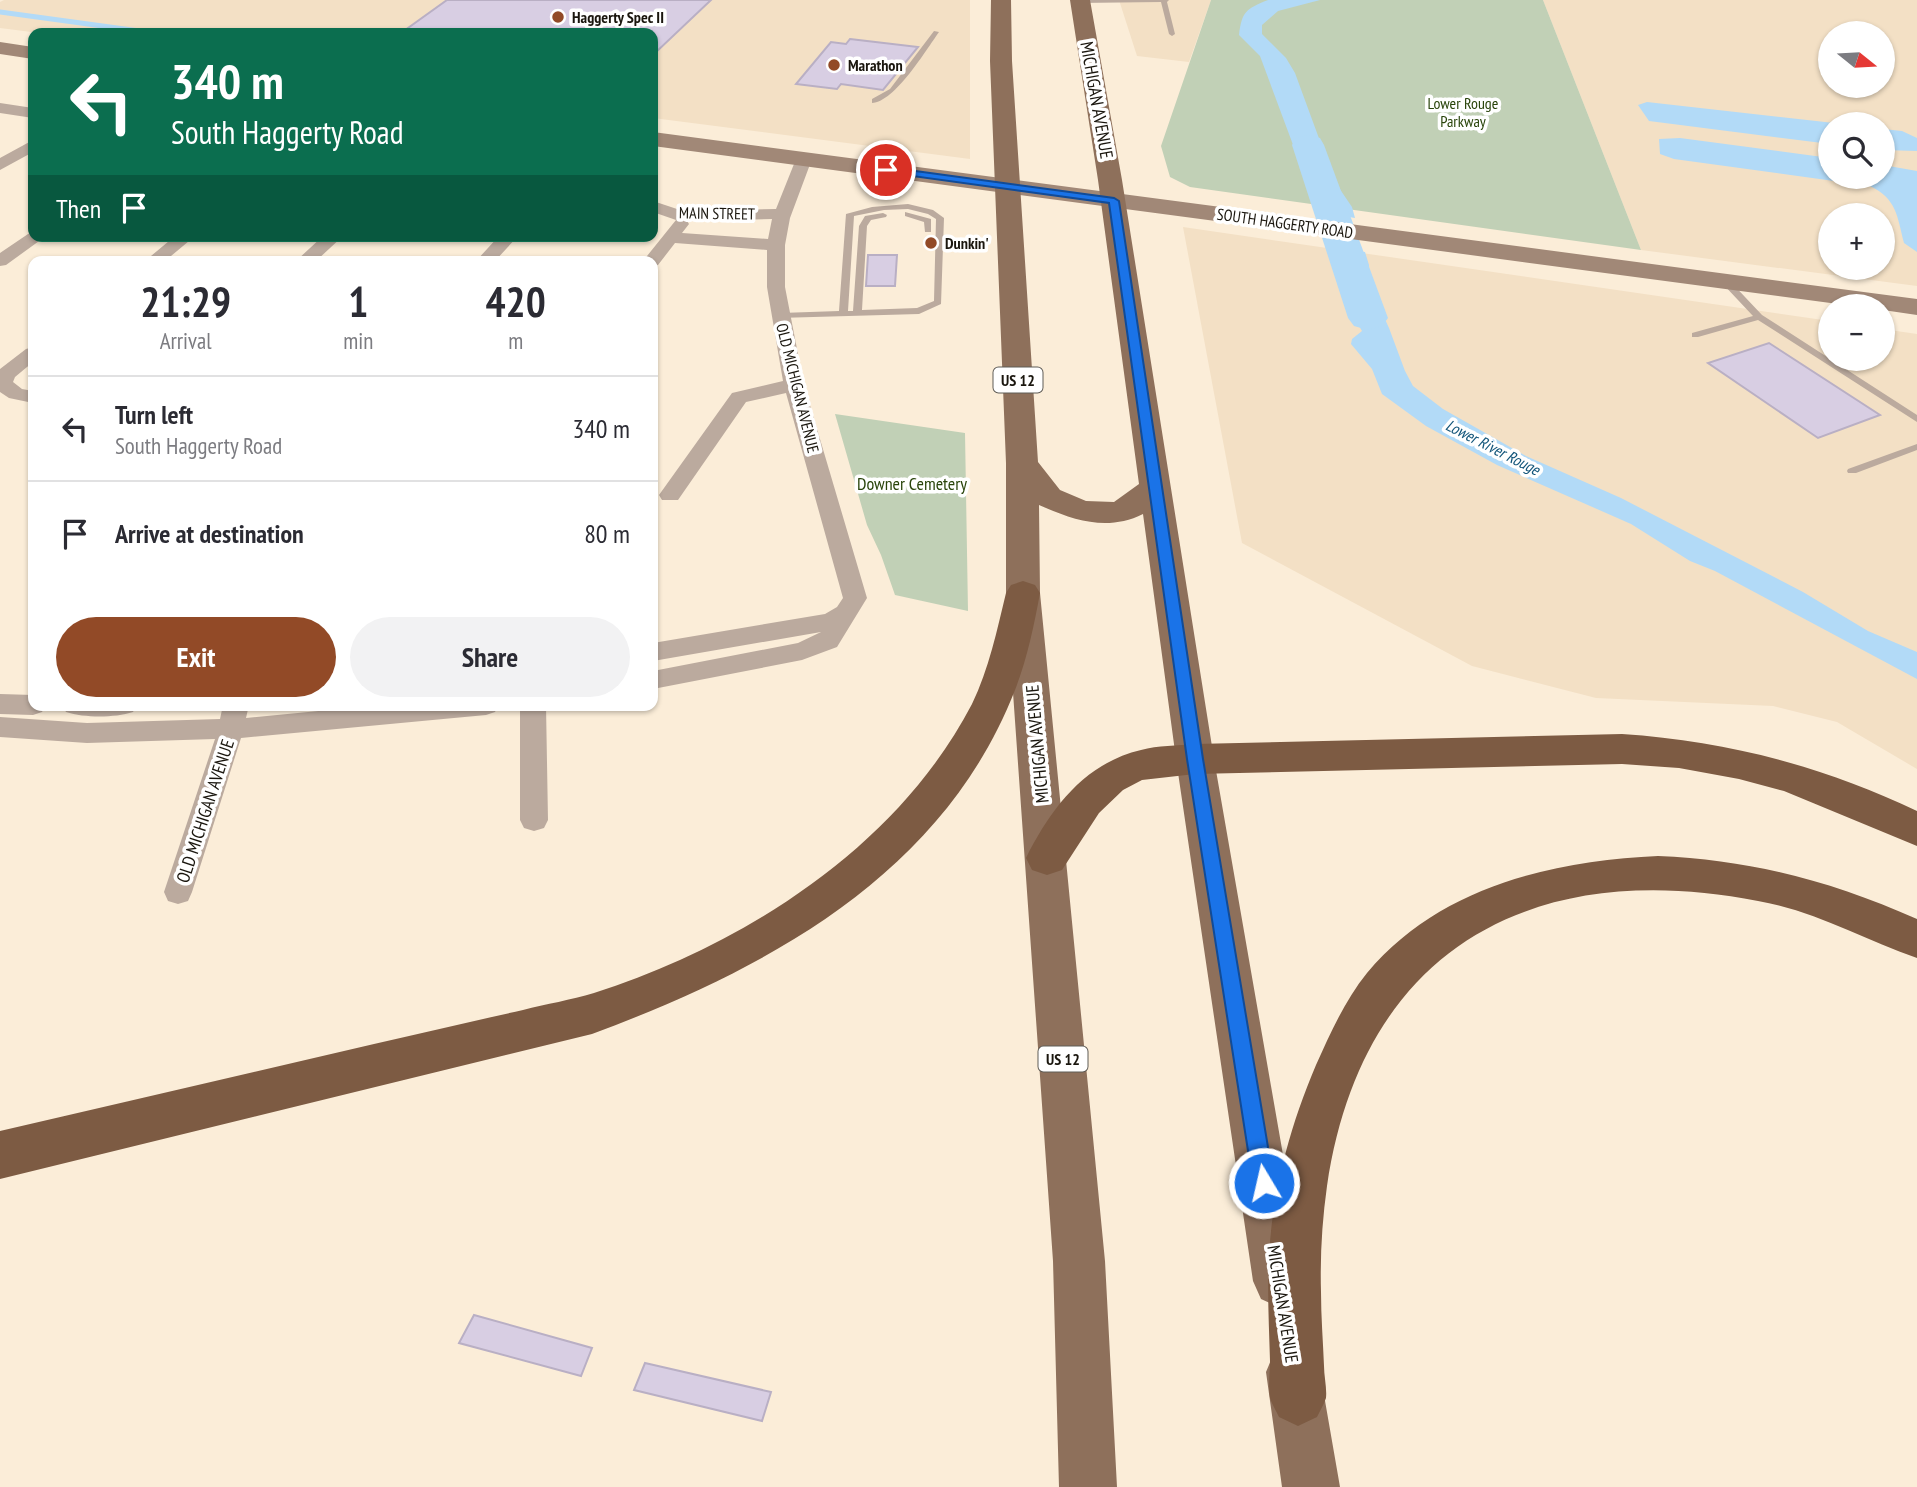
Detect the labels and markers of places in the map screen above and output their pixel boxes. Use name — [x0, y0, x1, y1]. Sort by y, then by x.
place label: Haggerty Spec II — [572, 7, 664, 27]
marker: Haggerty Spec II — [550, 9, 566, 25]
place label: Marathon — [848, 55, 903, 75]
marker: Marathon — [826, 57, 842, 73]
pin — [856, 140, 916, 200]
place label: Dunkin' — [945, 233, 989, 253]
marker: Dunkin' — [923, 235, 939, 251]

